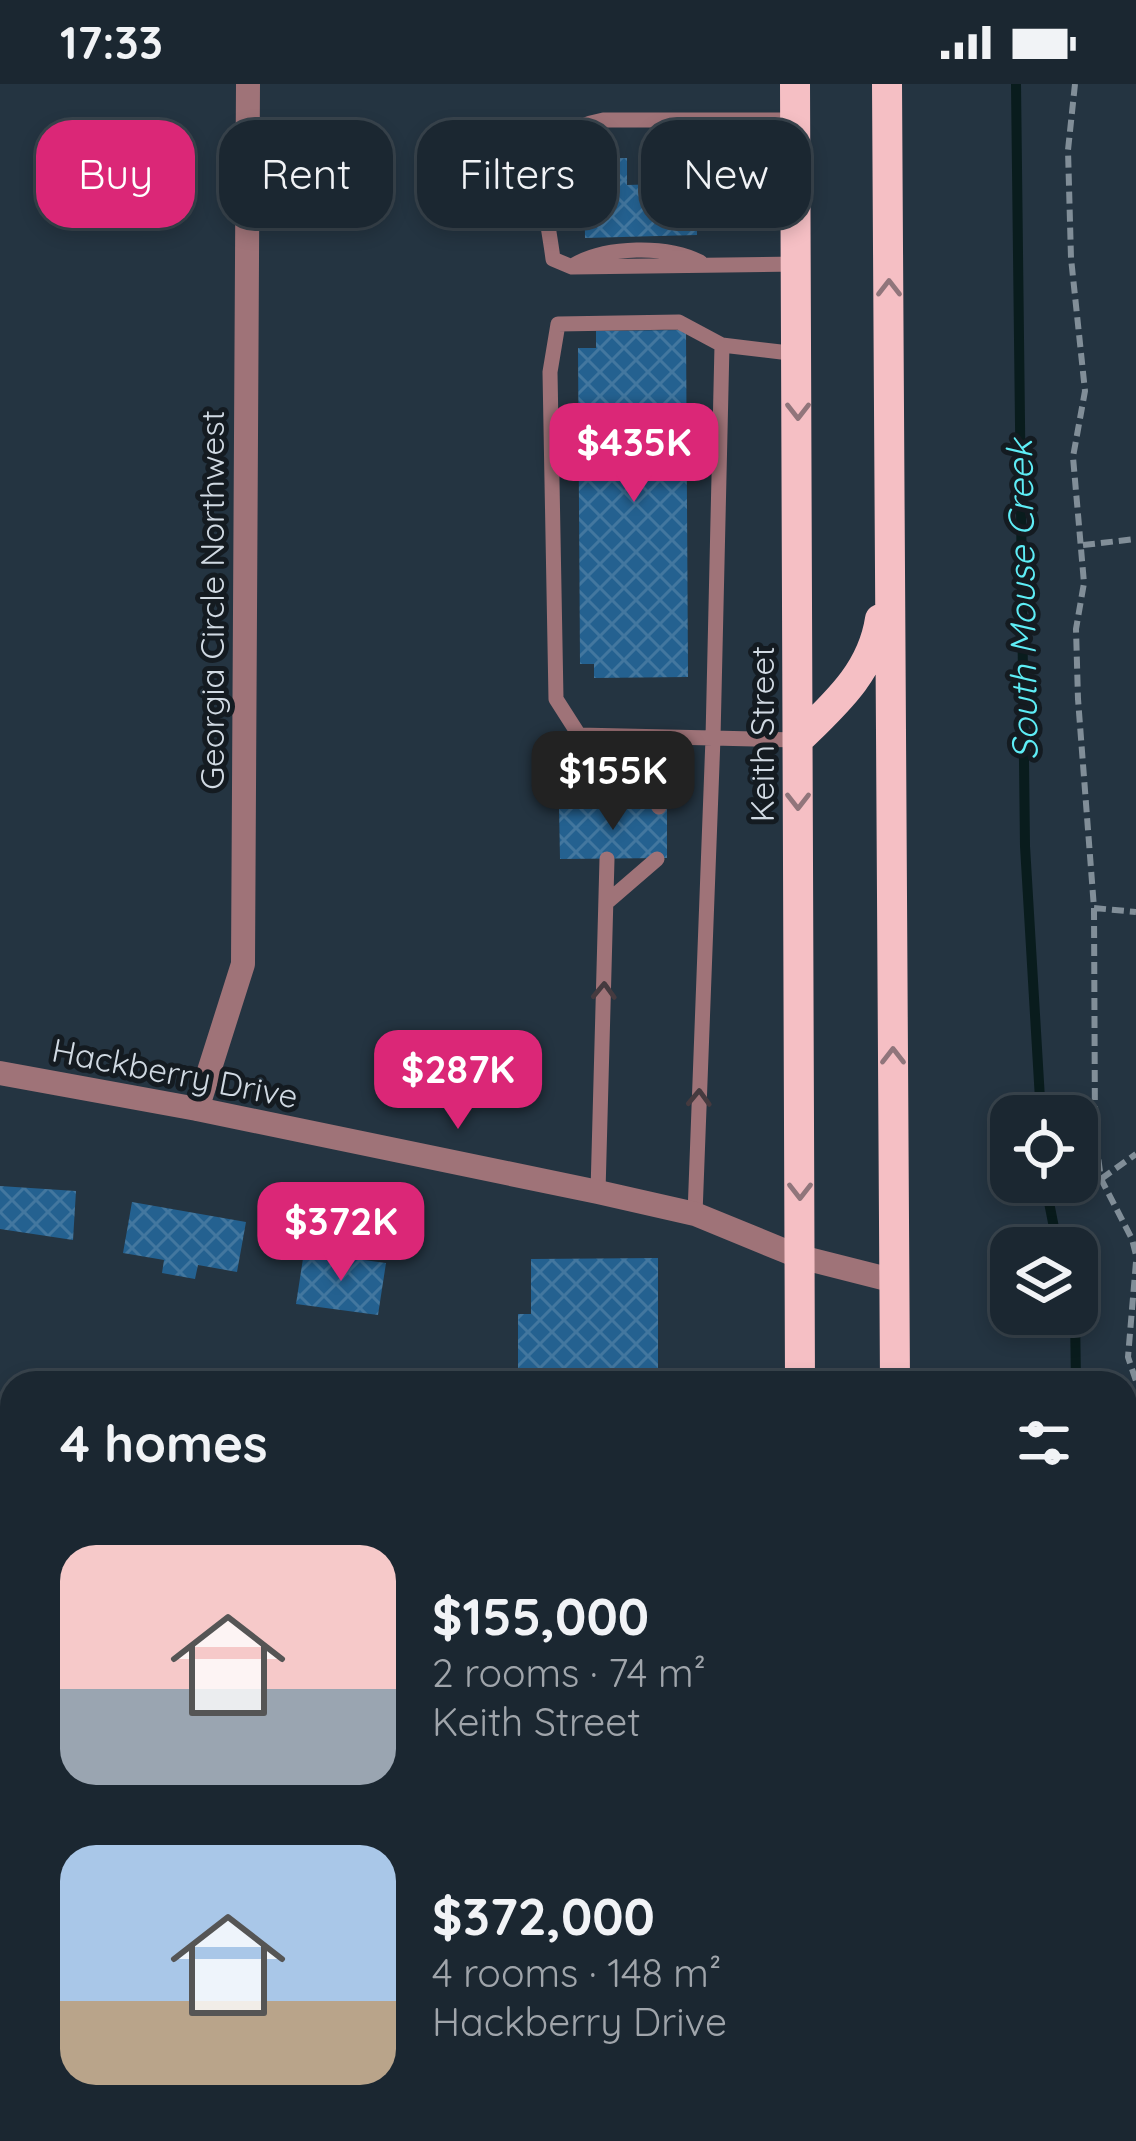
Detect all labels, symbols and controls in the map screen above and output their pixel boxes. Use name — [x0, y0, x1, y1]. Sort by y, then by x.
text: 17:33 — [60, 14, 163, 70]
chip: Buy — [36, 120, 195, 228]
chip: Rent — [219, 120, 393, 228]
chip: Filters — [417, 120, 617, 228]
chip: New — [641, 120, 811, 228]
one-way arrow — [876, 278, 902, 296]
pin: $435K — [550, 403, 718, 505]
one-way arrow — [785, 403, 811, 421]
street label: Georgia Circle Northwest — [191, 410, 232, 790]
text: $435K — [576, 417, 692, 466]
water label: South Mouse Creek — [996, 437, 1047, 761]
street label: Keith Street — [741, 646, 782, 822]
pin: $155K — [529, 731, 697, 833]
text: $155K — [559, 745, 667, 794]
one-way arrow — [785, 793, 811, 811]
one-way arrow — [590, 981, 616, 1000]
street label: Hackberry Drive — [49, 1029, 302, 1116]
pin: $287K — [374, 1030, 542, 1132]
text: $287K — [401, 1044, 515, 1093]
one-way arrow — [880, 1046, 906, 1064]
one-way arrow — [686, 1088, 712, 1107]
map controls — [990, 1095, 1098, 1335]
button: locate — [990, 1095, 1098, 1203]
pin: $372K — [257, 1182, 425, 1284]
one-way arrow — [787, 1183, 813, 1201]
text: $372K — [284, 1196, 398, 1245]
button: layers — [990, 1227, 1098, 1335]
icon: filters — [1011, 1410, 1077, 1476]
text: 4 homes — [60, 1411, 268, 1475]
text: $155,000 — [432, 1584, 649, 1648]
icon: home — [156, 1593, 300, 1737]
text: 2 rooms · 74 m² — [432, 1648, 706, 1697]
text: Keith Street — [432, 1697, 641, 1746]
text: $372,000 — [432, 1884, 655, 1948]
icon: home — [156, 1893, 300, 2037]
text: 4 rooms · 148 m² — [432, 1948, 721, 1997]
text: Hackberry Drive — [432, 1997, 727, 2046]

